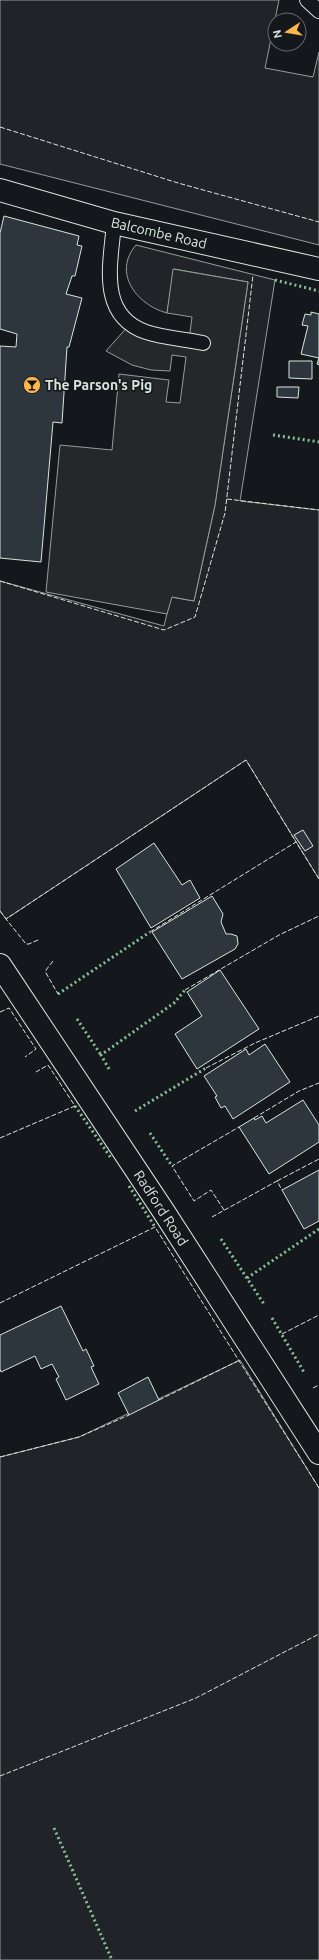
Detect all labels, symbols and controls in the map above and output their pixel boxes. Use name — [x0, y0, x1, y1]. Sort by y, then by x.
north arrow — [267, 12, 307, 52]
text: N — [270, 29, 284, 39]
street label: Balcombe Road — [110, 214, 208, 252]
bar icon: The Parson's Pig — [22, 375, 42, 395]
place label: The Parson's Pig — [45, 377, 152, 393]
street label: Radford Road — [131, 1167, 191, 1249]

